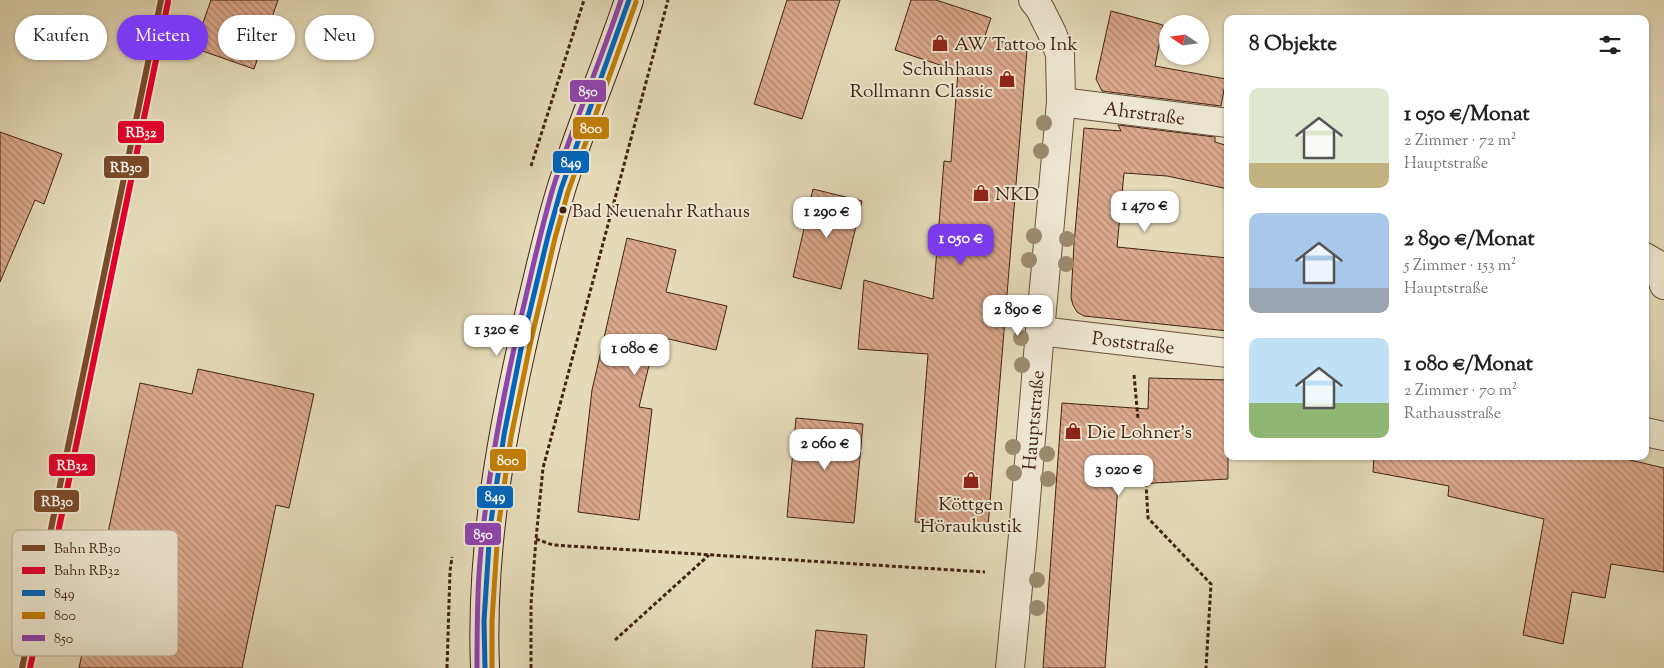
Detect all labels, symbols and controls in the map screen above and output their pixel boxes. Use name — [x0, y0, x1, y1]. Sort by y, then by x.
chip: Kaufen — [15, 15, 107, 60]
chip: Mieten — [117, 15, 208, 60]
chip: Filter — [218, 15, 295, 60]
chip: Neu — [305, 15, 374, 60]
north arrow — [1159, 15, 1209, 65]
map controls — [1159, 15, 1209, 65]
text: 8 Objekte — [1249, 30, 1337, 60]
icon: filters — [1596, 31, 1624, 59]
place label: AW Tattoo Ink — [954, 32, 1078, 59]
shop icon: AW Tattoo Ink — [930, 33, 950, 53]
place label: Schuhhaus Rollmann Classic — [850, 57, 993, 106]
shop icon: Schuhhaus Rollmann Classic — [997, 69, 1017, 89]
line badge: 850 — [569, 79, 607, 103]
text: 850 — [578, 83, 598, 103]
street label: Ahrstraße — [1102, 96, 1187, 134]
text: 1 050 €/Monat — [1404, 100, 1530, 130]
icon: home — [1289, 108, 1349, 168]
line badge: 800 — [572, 116, 610, 140]
line badge: RB32 — [117, 120, 165, 144]
text: 800 — [580, 120, 602, 140]
text: RB32 — [125, 124, 157, 144]
text: 2 Zimmer · 72 m² — [1404, 130, 1516, 153]
line badge: 849 — [552, 150, 590, 174]
text: Hauptstraße — [1404, 153, 1488, 176]
text: 849 — [561, 154, 581, 174]
line badge: RB30 — [103, 155, 150, 179]
text: RB30 — [110, 159, 142, 179]
place label: NKD — [995, 182, 1039, 209]
shop icon: NKD — [971, 183, 991, 203]
pin: 1 470 € — [1099, 190, 1191, 233]
text: 1 470 € — [1122, 195, 1168, 218]
pin: 1 290 € — [781, 196, 873, 239]
place label: Bad Neuenahr Rathaus — [572, 200, 750, 226]
text: 1 290 € — [804, 201, 850, 224]
marker: Bad Neuenahr Rathaus — [558, 205, 568, 215]
pin: 1 050 € — [915, 224, 1007, 266]
text: 2 890 €/Monat — [1404, 225, 1535, 255]
text: 1 050 € — [939, 228, 983, 251]
icon: home — [1289, 233, 1349, 293]
text: 5 Zimmer · 153 m² — [1404, 255, 1516, 278]
text: Hauptstraße — [1404, 278, 1488, 301]
pin: 2 890 € — [972, 294, 1064, 337]
text: 2 890 € — [994, 299, 1042, 322]
pin: 1 320 € — [451, 314, 543, 357]
text: 1 320 € — [475, 319, 519, 342]
street label: Poststraße — [1090, 326, 1176, 363]
pin: 1 080 € — [589, 334, 681, 376]
text: 1 080 € — [611, 338, 659, 361]
text: 1 080 €/Monat — [1404, 350, 1533, 380]
icon: home — [1289, 358, 1349, 418]
street label: Hauptstraße — [1017, 369, 1053, 471]
text: 2 Zimmer · 70 m² — [1404, 380, 1517, 403]
text: Rathausstraße — [1404, 403, 1501, 426]
place label: Die Lohner's — [1087, 420, 1192, 447]
shop icon: Die Lohner's — [1063, 421, 1083, 441]
pin: 2 060 € — [779, 428, 871, 471]
text: 2 060 € — [800, 433, 850, 456]
line badge: 800 — [489, 448, 527, 472]
text: 800 — [497, 452, 519, 472]
line badge: RB32 — [48, 453, 96, 477]
pin: 3 020 € — [1073, 454, 1165, 497]
text: RB32 — [56, 457, 88, 477]
text: 3 020 € — [1095, 459, 1143, 482]
shop icon: Köttgen Höraukustik — [961, 470, 981, 490]
line badge: 849 — [476, 485, 514, 509]
text: 849 — [485, 488, 505, 508]
line badge: RB30 — [33, 489, 80, 513]
place label: Köttgen Höraukustik — [920, 492, 1023, 541]
text: RB30 — [41, 493, 73, 513]
line badge: 850 — [464, 522, 502, 546]
text: 850 — [473, 526, 493, 546]
legend — [12, 530, 178, 656]
text: Bahn RB30 — [54, 540, 121, 560]
text: Bahn RB32 — [54, 562, 120, 582]
text: 849 — [54, 585, 75, 605]
text: 800 — [54, 607, 76, 627]
text: 850 — [54, 630, 73, 650]

